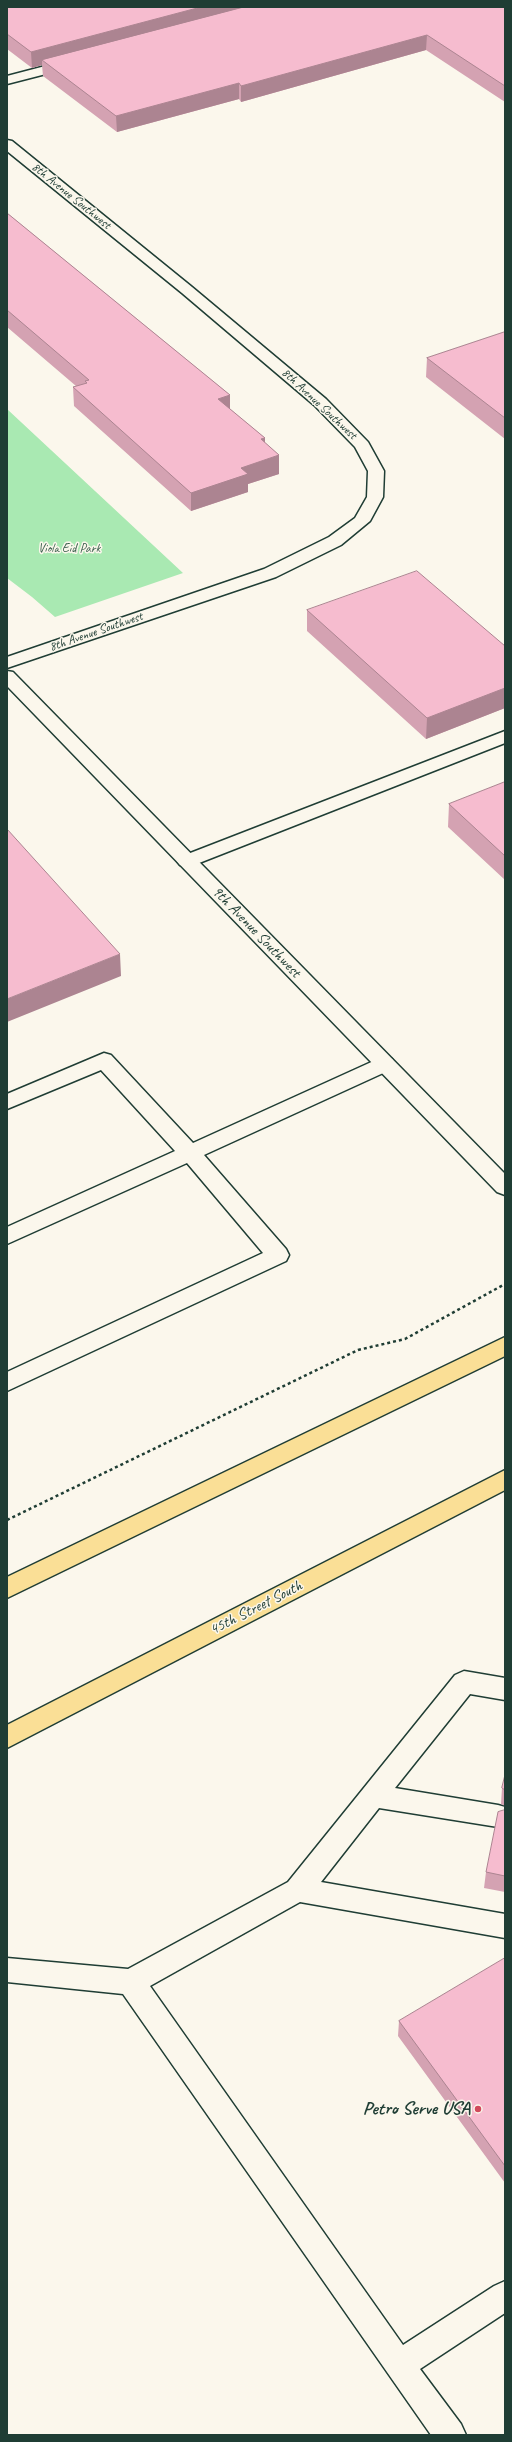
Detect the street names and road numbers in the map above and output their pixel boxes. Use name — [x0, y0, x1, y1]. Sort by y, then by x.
street label: 8th Avenue Southwest — [28, 159, 114, 233]
street label: 8th Avenue Southwest — [278, 365, 360, 443]
street label: 8th Avenue Southwest — [47, 609, 145, 655]
street label: 9th Avenue Southwest — [207, 882, 305, 982]
street label: 45th Street South — [207, 1576, 305, 1640]

